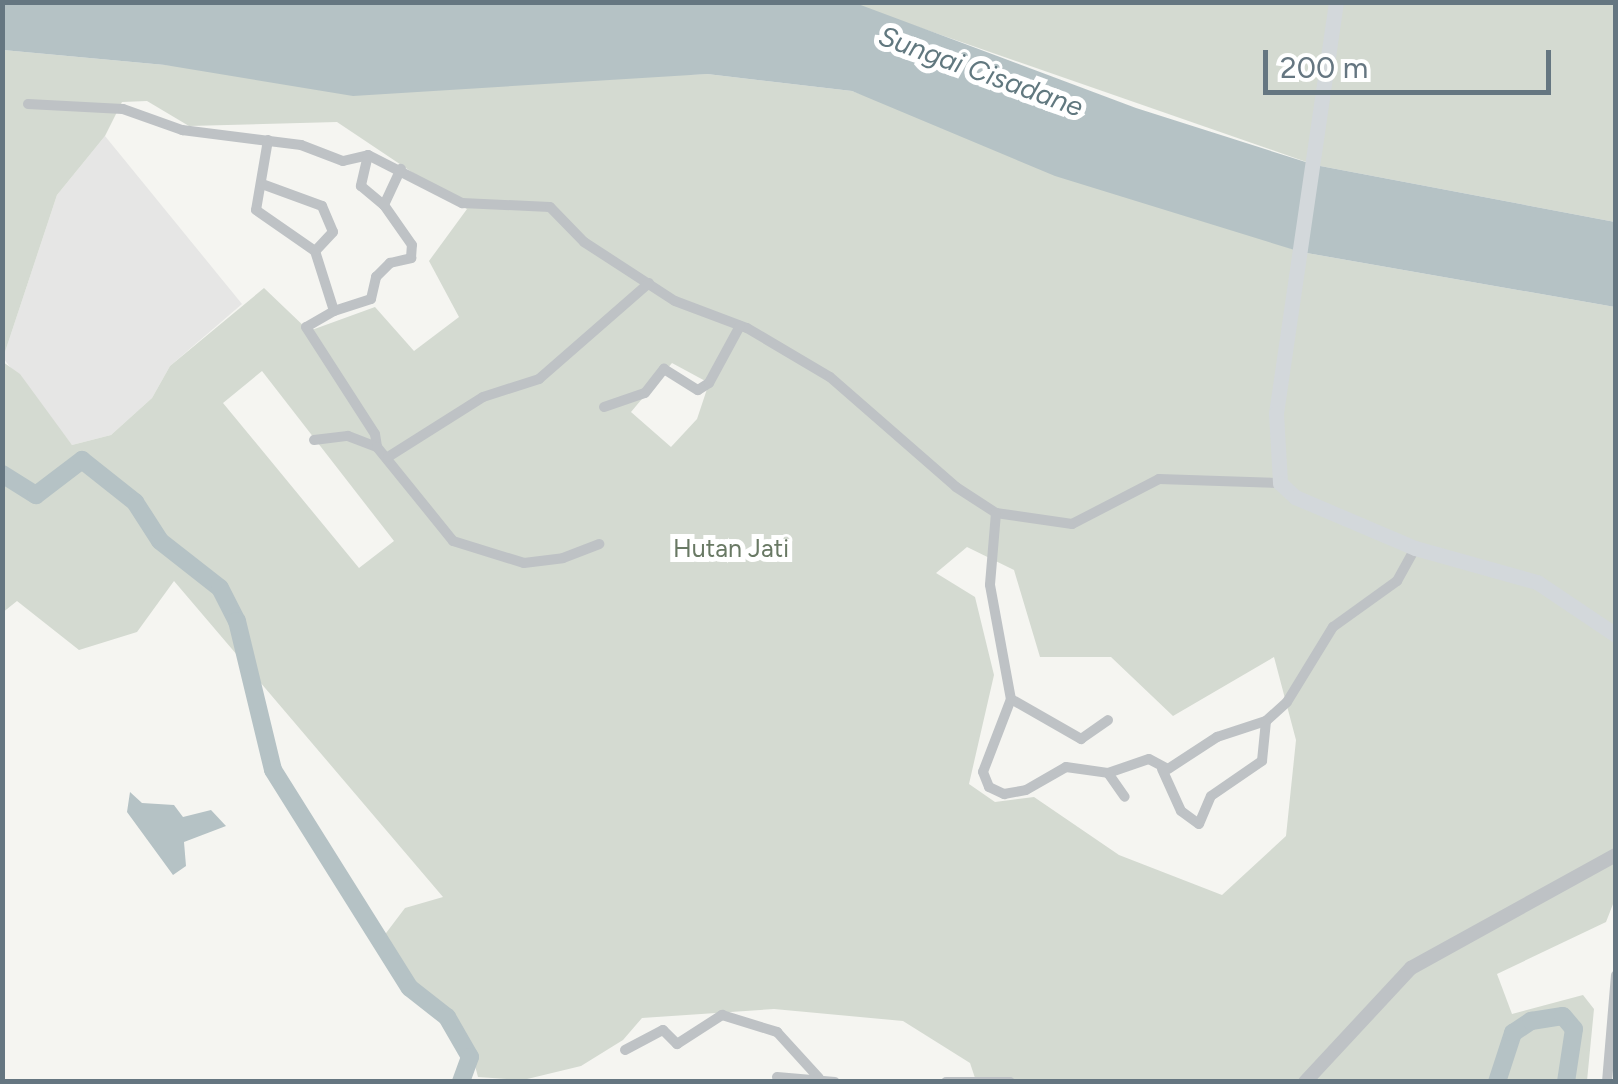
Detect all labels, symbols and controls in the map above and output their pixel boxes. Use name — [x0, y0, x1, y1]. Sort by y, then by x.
water label: Sungai Cisadane — [874, 18, 1088, 124]
scale bar — [1268, 30, 1556, 92]
text: 200 m — [1280, 49, 1368, 86]
park label: Hutan Jati — [673, 533, 789, 563]

